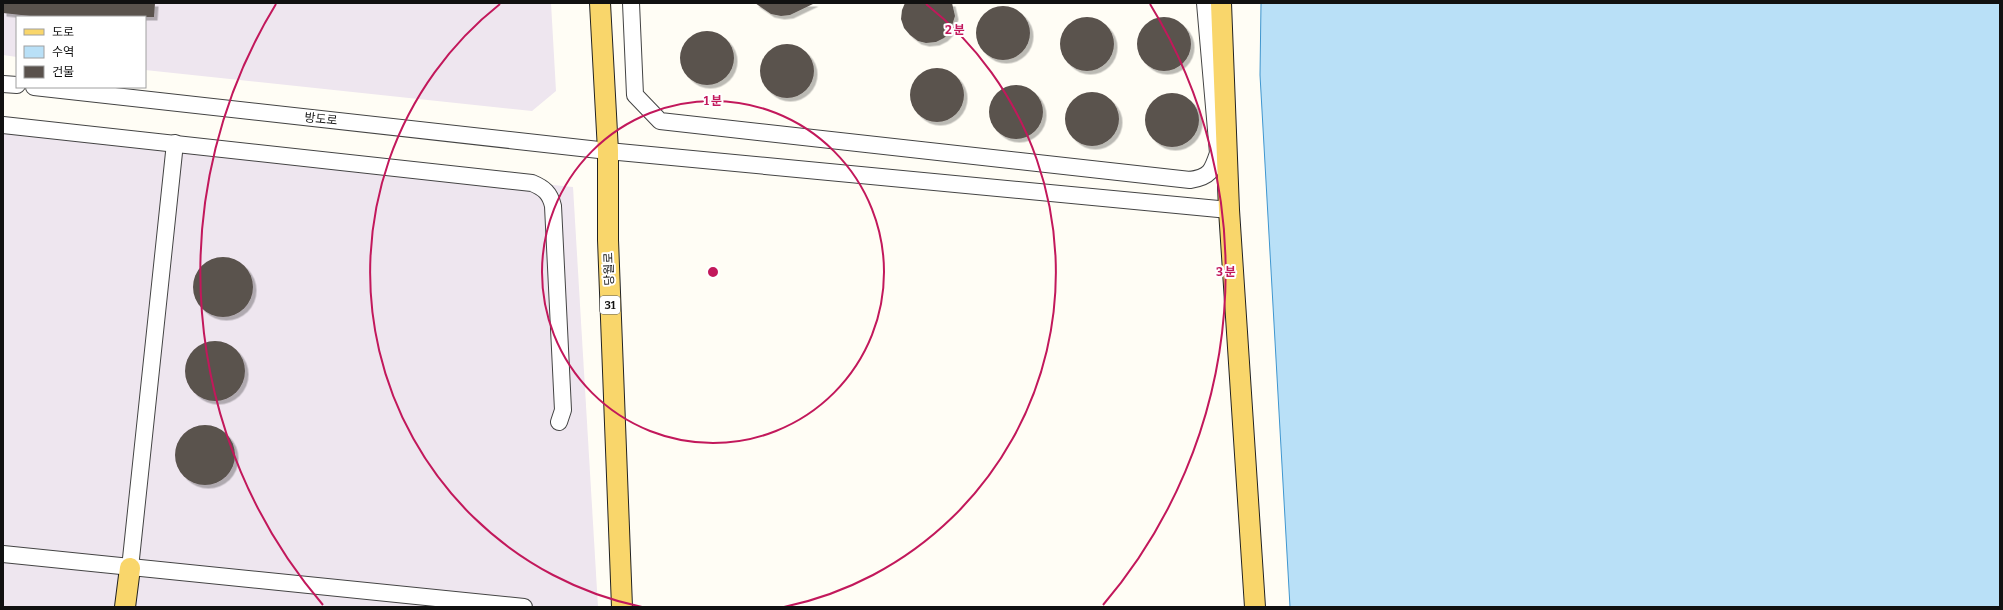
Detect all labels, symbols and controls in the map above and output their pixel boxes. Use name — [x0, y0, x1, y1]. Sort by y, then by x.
legend — [16, 16, 146, 88]
text: 2 분 — [945, 23, 965, 37]
text: 도로 — [52, 25, 74, 39]
text: 수역 — [52, 45, 74, 59]
text: 건물 — [52, 65, 74, 79]
text: 1 분 — [704, 94, 722, 108]
street label: 방도로 — [304, 110, 338, 128]
street label: 당월로 — [601, 252, 617, 286]
centre of rings — [706, 265, 720, 279]
text: 3 분 — [1216, 265, 1236, 279]
road number: 31 — [600, 296, 620, 314]

